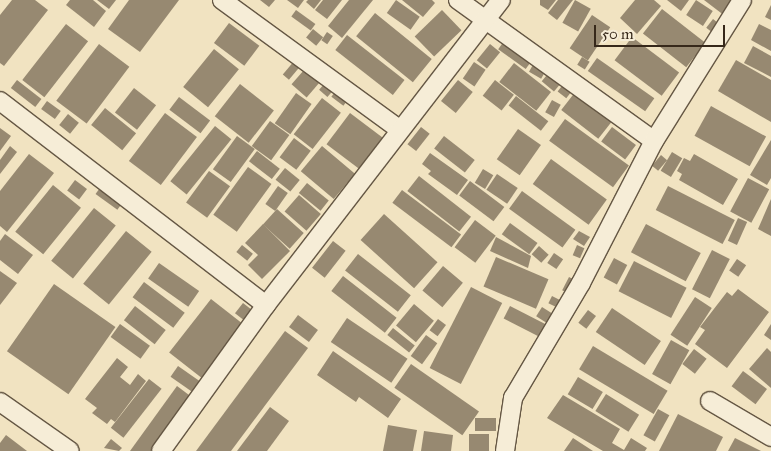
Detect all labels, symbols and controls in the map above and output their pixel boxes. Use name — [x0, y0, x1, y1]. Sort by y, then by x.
scale bar — [596, 15, 727, 47]
text: 50 m — [602, 25, 634, 43]

